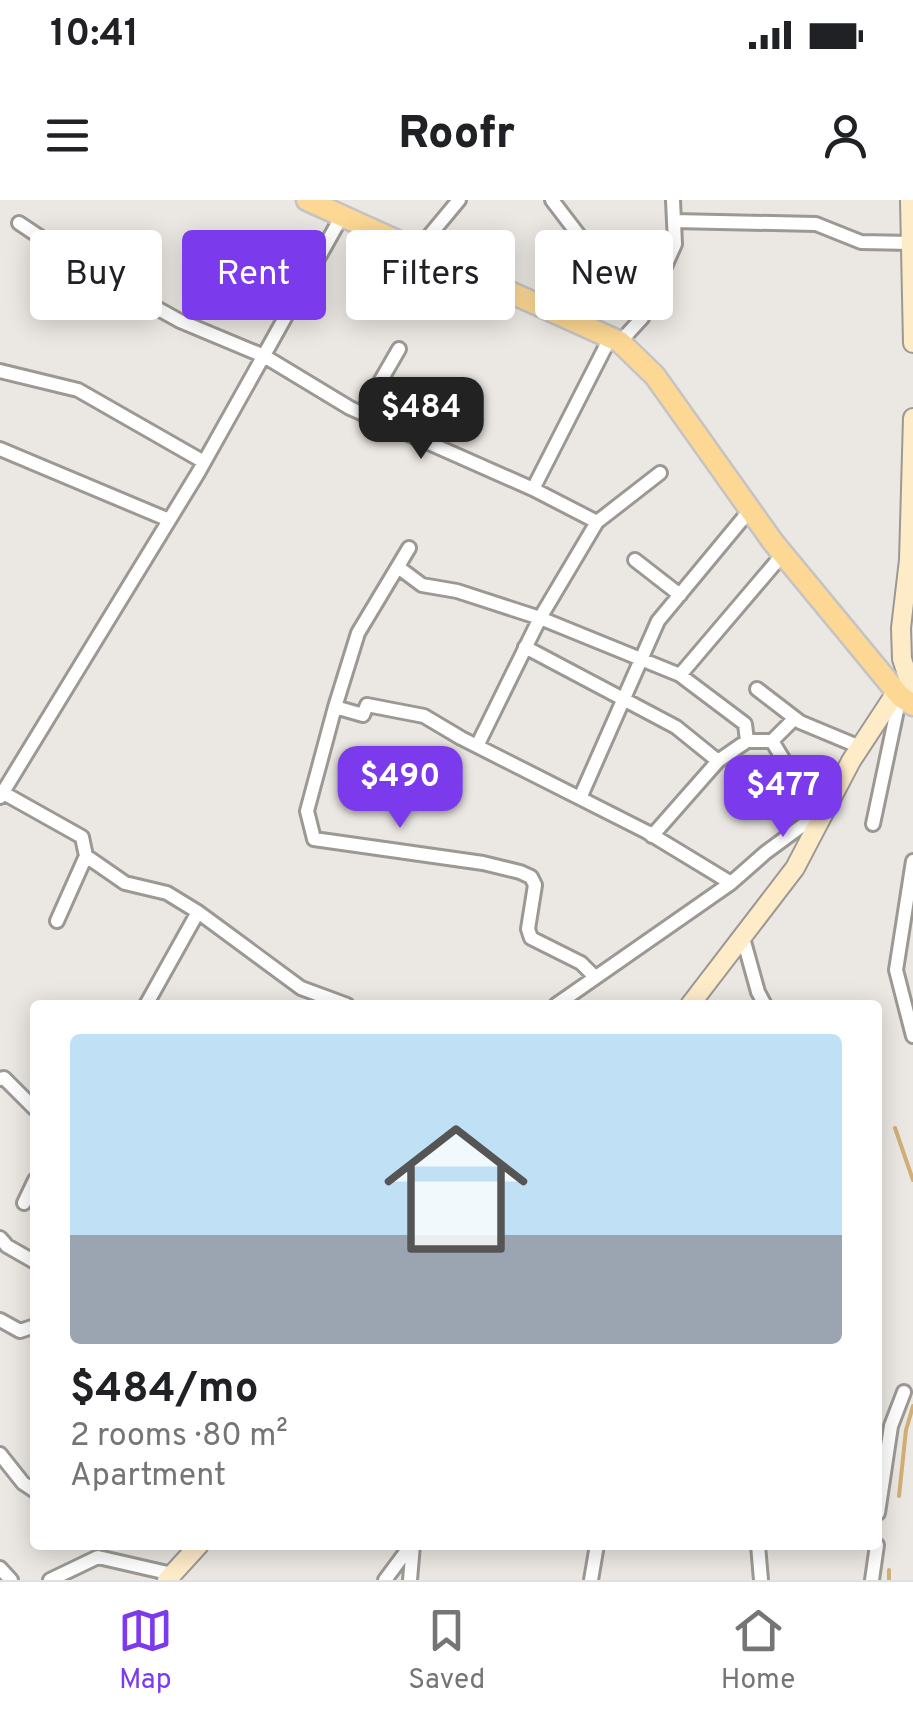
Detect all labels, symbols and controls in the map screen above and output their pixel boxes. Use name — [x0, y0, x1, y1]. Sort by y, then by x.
text: 10:41 — [50, 11, 139, 60]
text: Roofr — [398, 107, 515, 164]
icon: menu — [40, 108, 95, 163]
icon: person — [818, 108, 873, 163]
chip: Buy — [30, 230, 162, 320]
chip: Rent — [182, 230, 326, 320]
chip: Filters — [346, 230, 515, 320]
chip: New — [535, 230, 673, 320]
pin: $484 — [362, 377, 480, 462]
text: $484 — [381, 389, 461, 429]
pin: $490 — [341, 746, 459, 831]
pin: $477 — [724, 755, 842, 840]
text: $490 — [360, 758, 440, 798]
text: $477 — [746, 767, 820, 807]
icon: home — [366, 1099, 546, 1279]
text: $484/mo — [70, 1364, 259, 1417]
text: 2 rooms · 80 m² — [70, 1417, 288, 1457]
text: Apartment — [70, 1457, 226, 1497]
tab: Map — [118, 1603, 173, 1699]
tab: Saved — [408, 1603, 485, 1699]
tab: Home — [721, 1603, 795, 1699]

